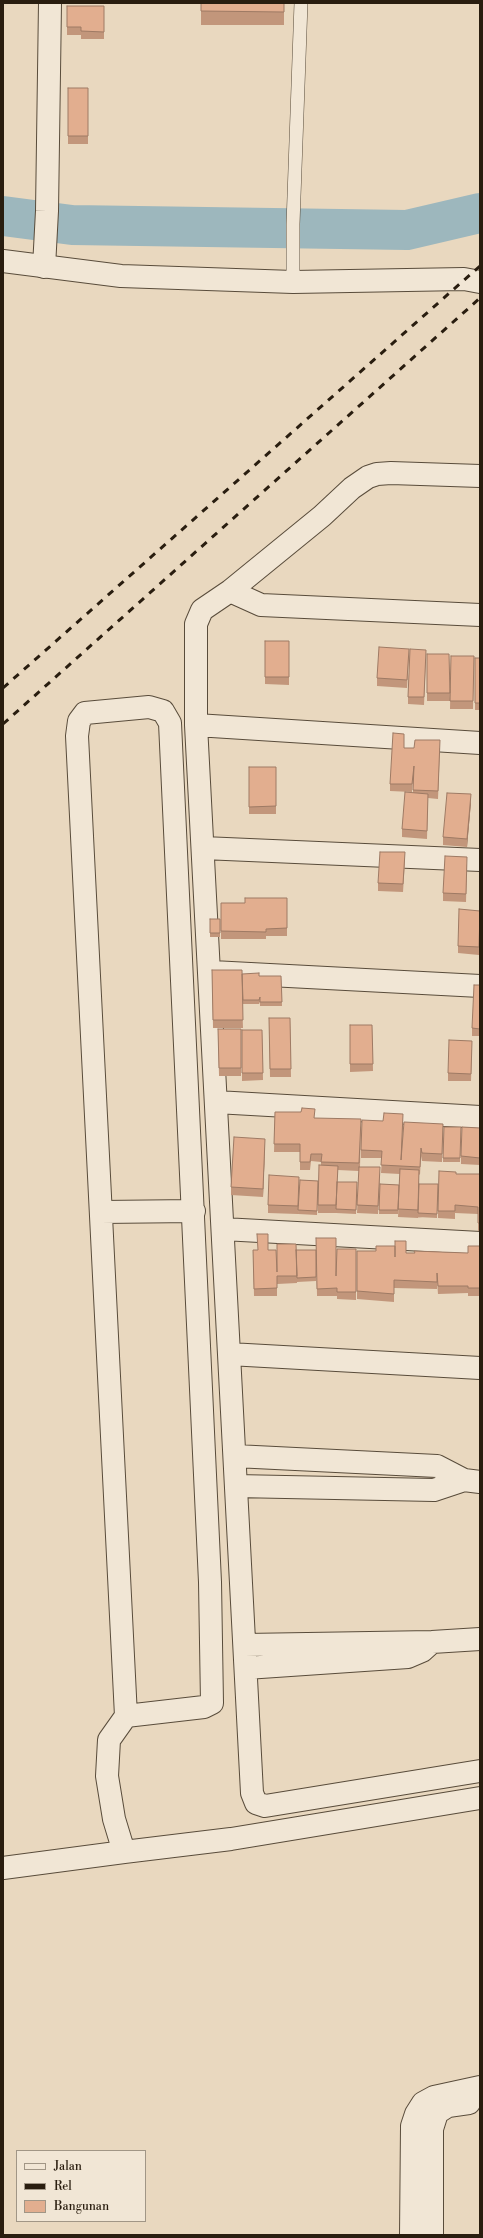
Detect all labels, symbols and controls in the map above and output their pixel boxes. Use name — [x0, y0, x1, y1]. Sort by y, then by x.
legend — [16, 2150, 146, 2222]
text: Jalan — [54, 2159, 82, 2174]
text: Rel — [54, 2179, 72, 2194]
text: Bangunan — [54, 2199, 109, 2214]

